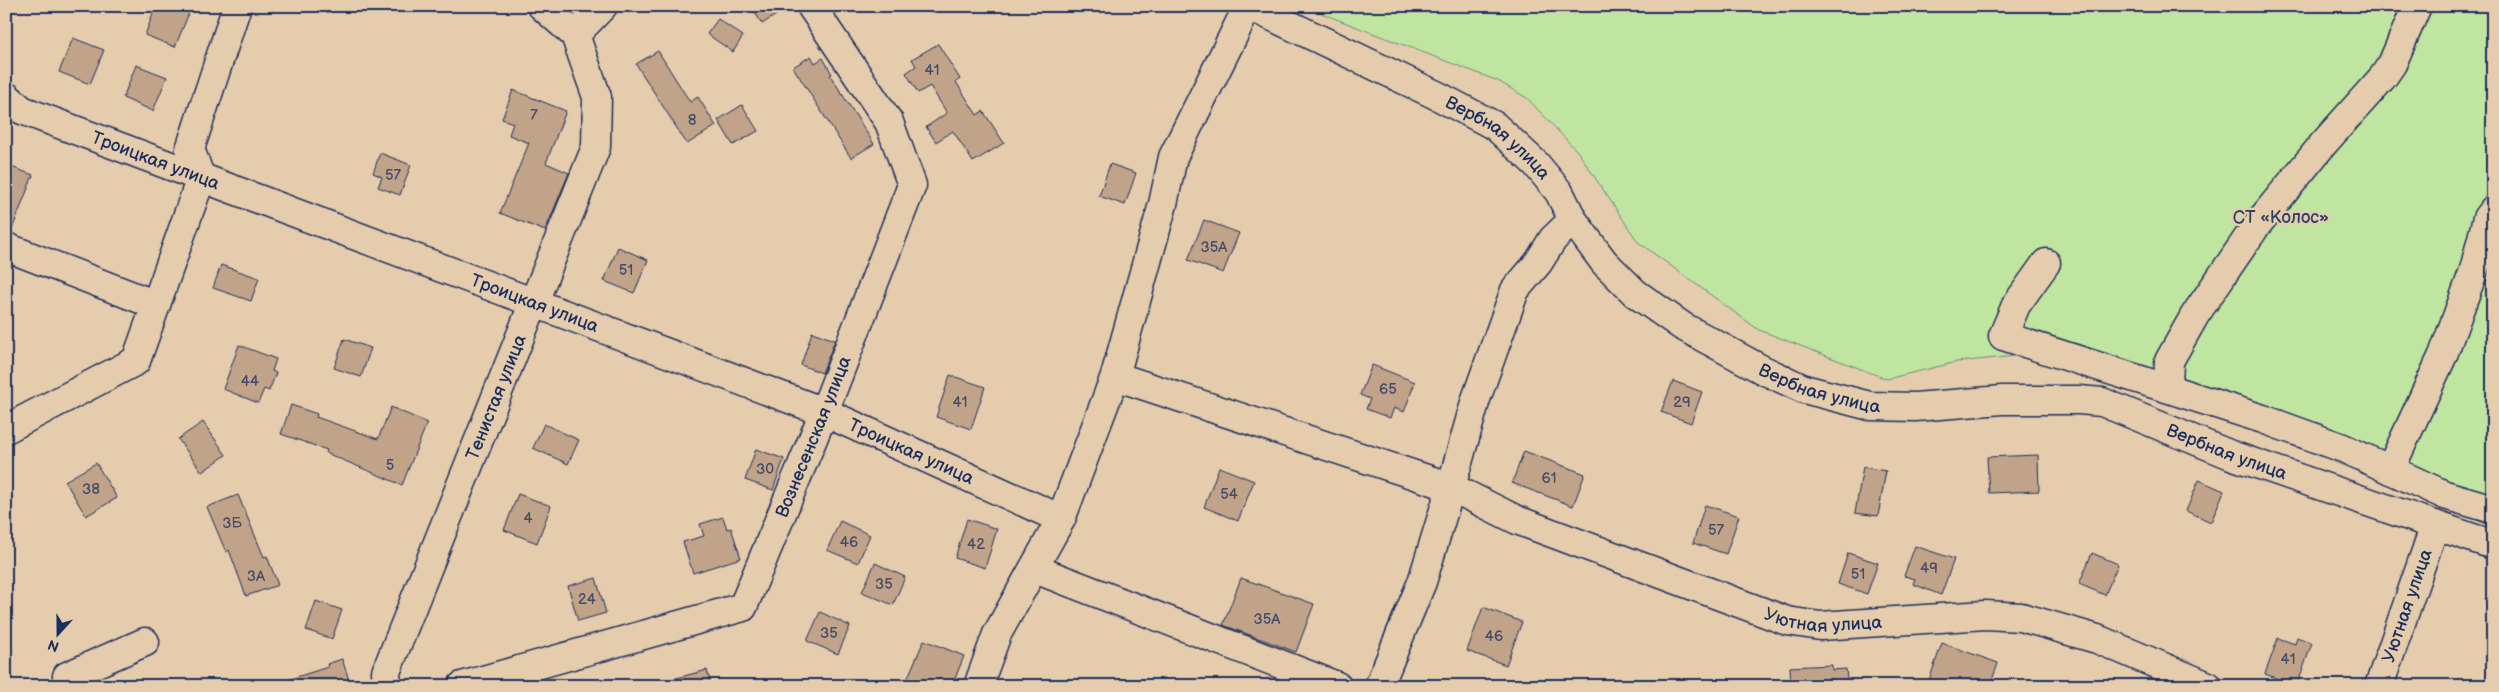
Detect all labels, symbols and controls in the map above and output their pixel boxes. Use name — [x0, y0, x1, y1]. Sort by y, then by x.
house number: 41 — [925, 61, 939, 80]
street label: Вербная улица — [1442, 91, 1555, 184]
house number: 7 — [530, 106, 538, 125]
house number: 8 — [688, 111, 697, 130]
street label: Троицкая улица — [89, 127, 223, 194]
house number: 57 — [385, 166, 402, 185]
park label: СТ «Колос» — [2233, 207, 2329, 228]
house number: 35А — [1201, 238, 1228, 257]
house number: 51 — [619, 261, 633, 280]
street label: Троицкая улица — [468, 269, 602, 337]
street label: Тенистая улица — [461, 331, 530, 463]
street label: Вознесенская улица — [771, 353, 855, 520]
street label: Вербная улица — [1755, 359, 1881, 417]
house number: 44 — [241, 372, 259, 391]
house number: 65 — [1379, 380, 1397, 399]
house number: 41 — [953, 393, 967, 412]
house number: 29 — [1673, 393, 1691, 412]
street label: Троицкая улица — [845, 414, 978, 489]
street label: Вербная улица — [2164, 419, 2290, 484]
house number: 5 — [386, 456, 394, 475]
house number: 30 — [756, 460, 774, 479]
house number: 61 — [1542, 469, 1556, 488]
house number: 38 — [82, 480, 100, 499]
house number: 54 — [1220, 485, 1238, 504]
house number: 4 — [523, 509, 533, 528]
house number: 3Б — [222, 514, 242, 533]
house number: 57 — [1708, 521, 1725, 540]
house number: 46 — [840, 533, 858, 552]
house number: 42 — [967, 535, 985, 554]
street label: Уютная улица — [2377, 546, 2436, 665]
house number: 49 — [1920, 559, 1938, 578]
house number: 51 — [1851, 565, 1865, 584]
house number: 3А — [247, 567, 266, 586]
house number: 35 — [875, 575, 893, 594]
house number: 24 — [578, 590, 596, 609]
street label: Уютная улица — [1761, 603, 1883, 637]
north arrow — [32, 610, 82, 660]
house number: 35А — [1254, 610, 1281, 629]
house number: 35 — [820, 624, 838, 643]
house number: 46 — [1485, 627, 1503, 646]
text: N — [46, 636, 61, 655]
house number: 41 — [2281, 650, 2295, 669]

